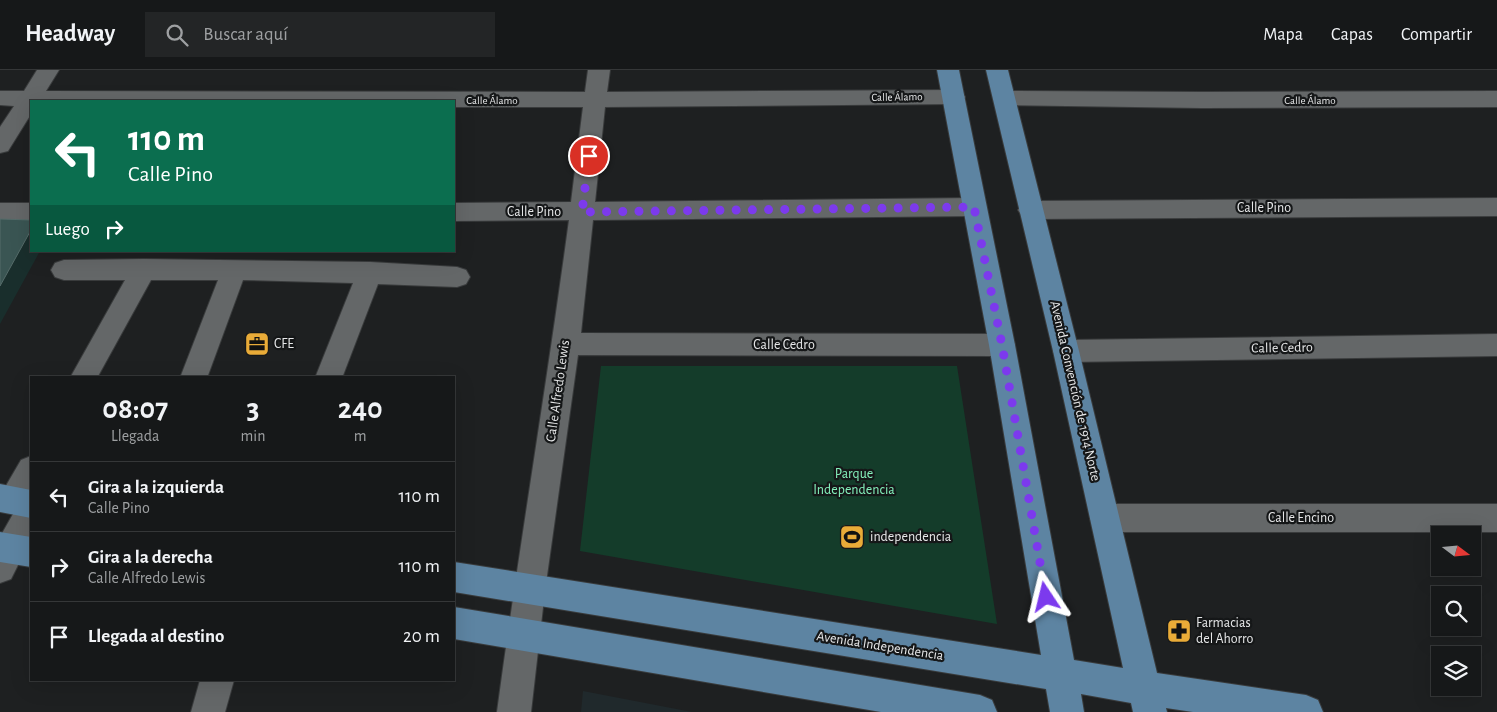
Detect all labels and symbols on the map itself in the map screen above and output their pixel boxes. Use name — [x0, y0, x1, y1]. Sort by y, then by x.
street label: Calle Álamo — [871, 90, 923, 103]
street label: Calle Álamo — [466, 94, 518, 106]
street label: Calle Álamo — [1284, 94, 1336, 106]
pin — [568, 135, 610, 177]
street label: Calle Pino — [1237, 201, 1291, 215]
street label: Calle Pino — [507, 205, 561, 219]
street label: Avenida Convención de 1914 Norte — [1047, 300, 1103, 482]
office icon: CFE — [244, 331, 270, 357]
place label: CFE — [274, 337, 294, 351]
street label: Calle Cedro — [753, 338, 815, 352]
street label: Calle Alfredo Lewis — [544, 339, 572, 443]
street label: Calle Cedro — [1251, 340, 1313, 356]
park label: Parque Independencia — [813, 467, 895, 497]
street label: Calle Encino — [1268, 511, 1334, 525]
sports icon: independencia — [839, 524, 865, 550]
north arrow — [1431, 526, 1481, 576]
place label: independencia — [870, 530, 952, 544]
position arrow — [1019, 570, 1071, 622]
place label: Farmacias del Ahorro — [1196, 616, 1254, 646]
pharmacy icon: Farmacias del Ahorro — [1166, 618, 1192, 644]
street label: Avenida Independencia — [816, 629, 945, 663]

